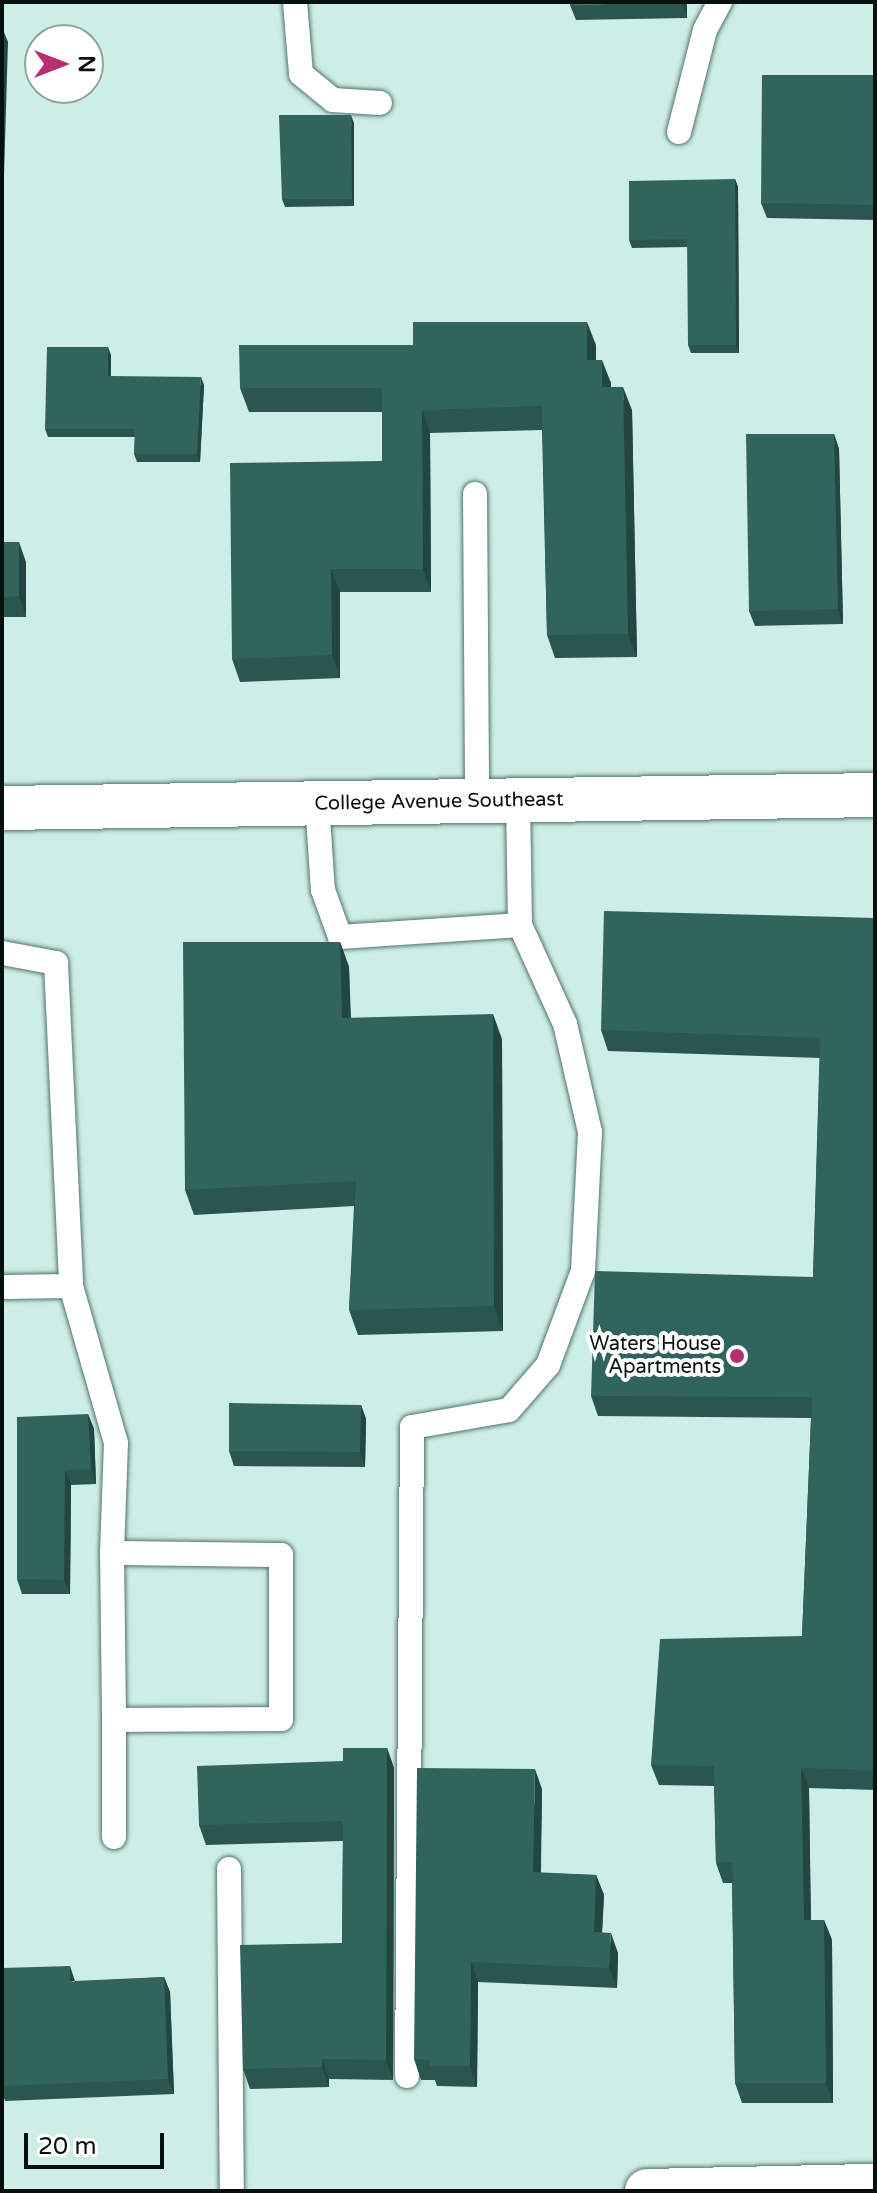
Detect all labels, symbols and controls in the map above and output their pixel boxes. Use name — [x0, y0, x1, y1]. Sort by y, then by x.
north arrow — [24, 24, 104, 104]
text: N — [73, 55, 99, 73]
street label: College Avenue Southeast — [314, 788, 564, 816]
place label: Waters House Apartments — [589, 1332, 721, 1379]
marker: Waters House Apartments — [728, 1347, 746, 1365]
scale bar — [28, 2117, 168, 2167]
text: 20 m — [38, 2132, 96, 2161]

